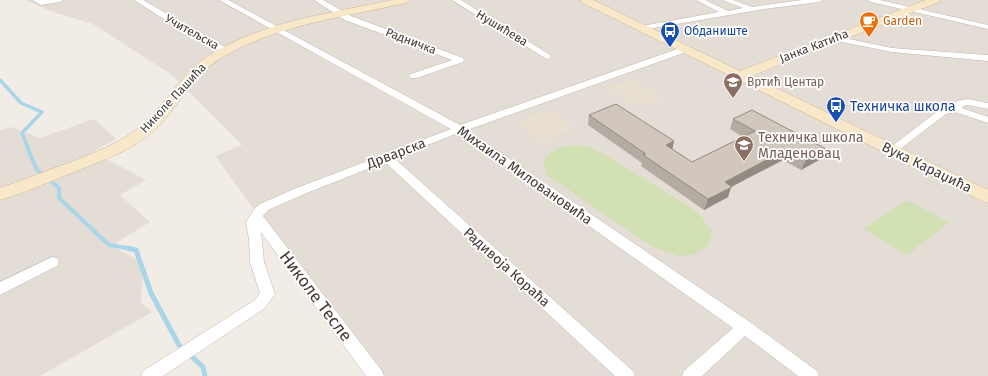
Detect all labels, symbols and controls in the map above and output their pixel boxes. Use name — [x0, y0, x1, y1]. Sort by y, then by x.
street label: Нушићева — [474, 7, 530, 49]
cafe icon: Garden — [858, 10, 880, 38]
street label: Учитељска — [163, 11, 221, 53]
place label: Garden — [883, 14, 922, 28]
bus stop icon: Обданиште — [659, 20, 681, 48]
place label: Обданиште — [684, 24, 748, 38]
street label: Радничка — [384, 25, 438, 57]
street label: Јанка Катића — [778, 26, 850, 66]
street label: Николе Пашића — [137, 60, 209, 136]
school or university icon: Вртић Центар — [722, 71, 744, 99]
place label: Вртић Центар — [747, 75, 824, 89]
bus stop icon: Техничка школа — [825, 95, 847, 123]
place label: Техничка школа — [850, 98, 956, 115]
street label: Михаила Миловановића — [454, 122, 595, 229]
place label: Техничка школа Младеновац — [758, 129, 864, 162]
street label: Дрварска — [363, 134, 428, 173]
school or university icon: Техничка школа Младеновац — [733, 134, 755, 162]
street label: Вука Караџића — [879, 138, 974, 197]
street label: Радивоја Кораћа — [460, 224, 553, 311]
street label: Николе Тесле — [275, 247, 357, 346]

